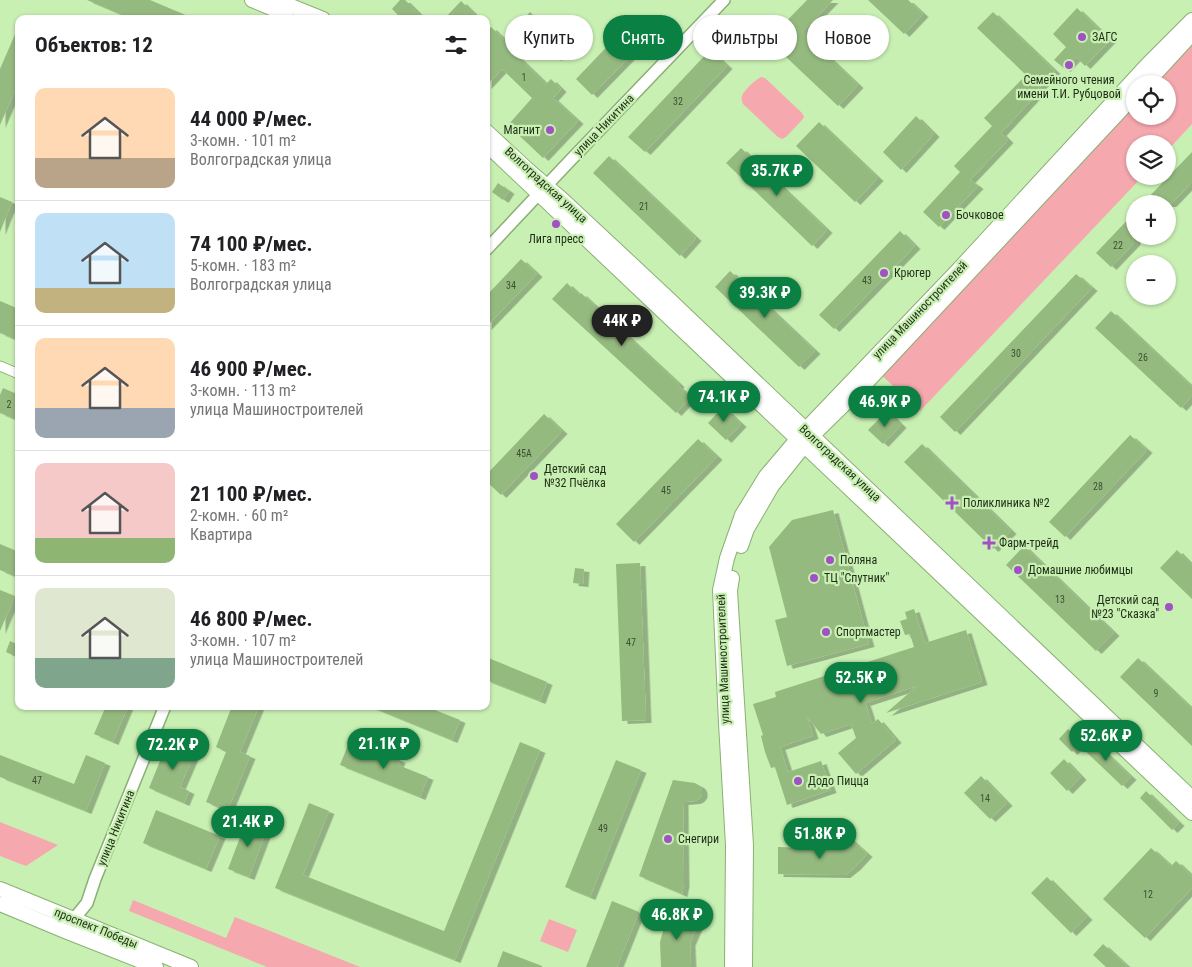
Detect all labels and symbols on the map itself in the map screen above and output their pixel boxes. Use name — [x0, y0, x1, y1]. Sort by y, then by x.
place label: ЗАГС — [1092, 30, 1118, 44]
marker: ЗАГС — [1076, 31, 1088, 43]
marker: Семейного чтения имени Т.И. Рубцовой — [1063, 59, 1075, 71]
house number: 1 — [522, 72, 526, 83]
place label: Семейного чтения имени Т.И. Рубцовой — [1017, 73, 1121, 101]
street label: улица Никитина — [571, 91, 637, 159]
house number: 32 — [673, 96, 683, 107]
place label: Магнит — [503, 123, 540, 137]
marker: Магнит — [544, 124, 556, 136]
street label: Волгоградская улица — [502, 144, 590, 226]
pin: 35.7K ₽ — [731, 154, 823, 197]
house number: 21 — [639, 201, 649, 212]
place label: Бочковое — [956, 208, 1004, 222]
marker: Бочковое — [940, 209, 952, 221]
marker: Лига пресс — [550, 218, 562, 230]
place label: Лига пресс — [528, 232, 584, 246]
house number: 22 — [1113, 240, 1123, 251]
street label: улица Машиностроителей — [870, 258, 970, 362]
place label: Крюгер — [894, 266, 931, 280]
marker: Крюгер — [878, 267, 890, 279]
house number: 43 — [862, 275, 872, 286]
pin: 39.3K ₽ — [719, 276, 811, 319]
house number: 34 — [506, 280, 516, 291]
pin: 44K ₽ — [587, 304, 657, 347]
house number: 30 — [1011, 348, 1021, 359]
house number: 26 — [1138, 352, 1148, 363]
pin: 74.1K ₽ — [678, 380, 770, 423]
pin: 46.9K ₽ — [839, 386, 931, 428]
house number: 2 — [7, 399, 12, 410]
street label: Волгоградская улица — [796, 422, 884, 504]
house number: 45А — [516, 448, 532, 459]
place label: Детский сад №32 Пчёлка — [544, 462, 607, 490]
marker: Детский сад №32 Пчёлка — [528, 470, 540, 482]
house number: 28 — [1093, 481, 1103, 492]
house number: 45 — [661, 485, 671, 496]
marker: Поликлиника №2 — [945, 496, 959, 510]
place label: Поликлиника №2 — [963, 496, 1050, 510]
place label: Фарм-трейд — [999, 536, 1059, 550]
marker: Фарм-трейд — [983, 537, 995, 549]
place label: Поляна — [840, 553, 877, 567]
marker: Поляна — [824, 554, 836, 566]
place label: Домашние любимцы — [1028, 563, 1133, 577]
marker: Домашние любимцы — [1012, 564, 1024, 576]
place label: ТЦ "Спутник" — [824, 571, 890, 585]
marker: ТЦ "Спутник" — [808, 572, 820, 584]
place label: Детский сад №23 "Сказка" — [1091, 593, 1160, 621]
street label: улица Машиностроителей — [714, 594, 732, 724]
house number: 13 — [1055, 594, 1065, 605]
marker: Детский сад №23 "Сказка" — [1163, 601, 1175, 613]
place label: Спортмастер — [836, 625, 901, 639]
marker: Спортмастер — [820, 626, 832, 638]
house number: 47 — [626, 637, 636, 648]
pin: 52.5K ₽ — [815, 662, 907, 704]
house number: 9 — [1154, 688, 1159, 699]
pin: 52.6K ₽ — [1060, 720, 1152, 762]
pin: 72.2K ₽ — [127, 728, 219, 771]
pin: 21.1K ₽ — [338, 728, 430, 770]
place label: Додо Пицца — [808, 774, 869, 788]
house number: 47 — [32, 775, 42, 786]
marker: Додо Пицца — [792, 775, 804, 787]
street label: улица Никитина — [94, 788, 138, 868]
house number: 14 — [980, 793, 990, 804]
pin: 21.4K ₽ — [202, 806, 294, 848]
pin: 51.8K ₽ — [774, 818, 866, 860]
house number: 49 — [598, 823, 608, 834]
place label: Снегири — [678, 832, 719, 846]
marker: Снегири — [662, 833, 674, 845]
house number: 12 — [1143, 889, 1153, 900]
pin: 46.8K ₽ — [631, 898, 723, 941]
street label: проспект Победы — [52, 905, 140, 951]

